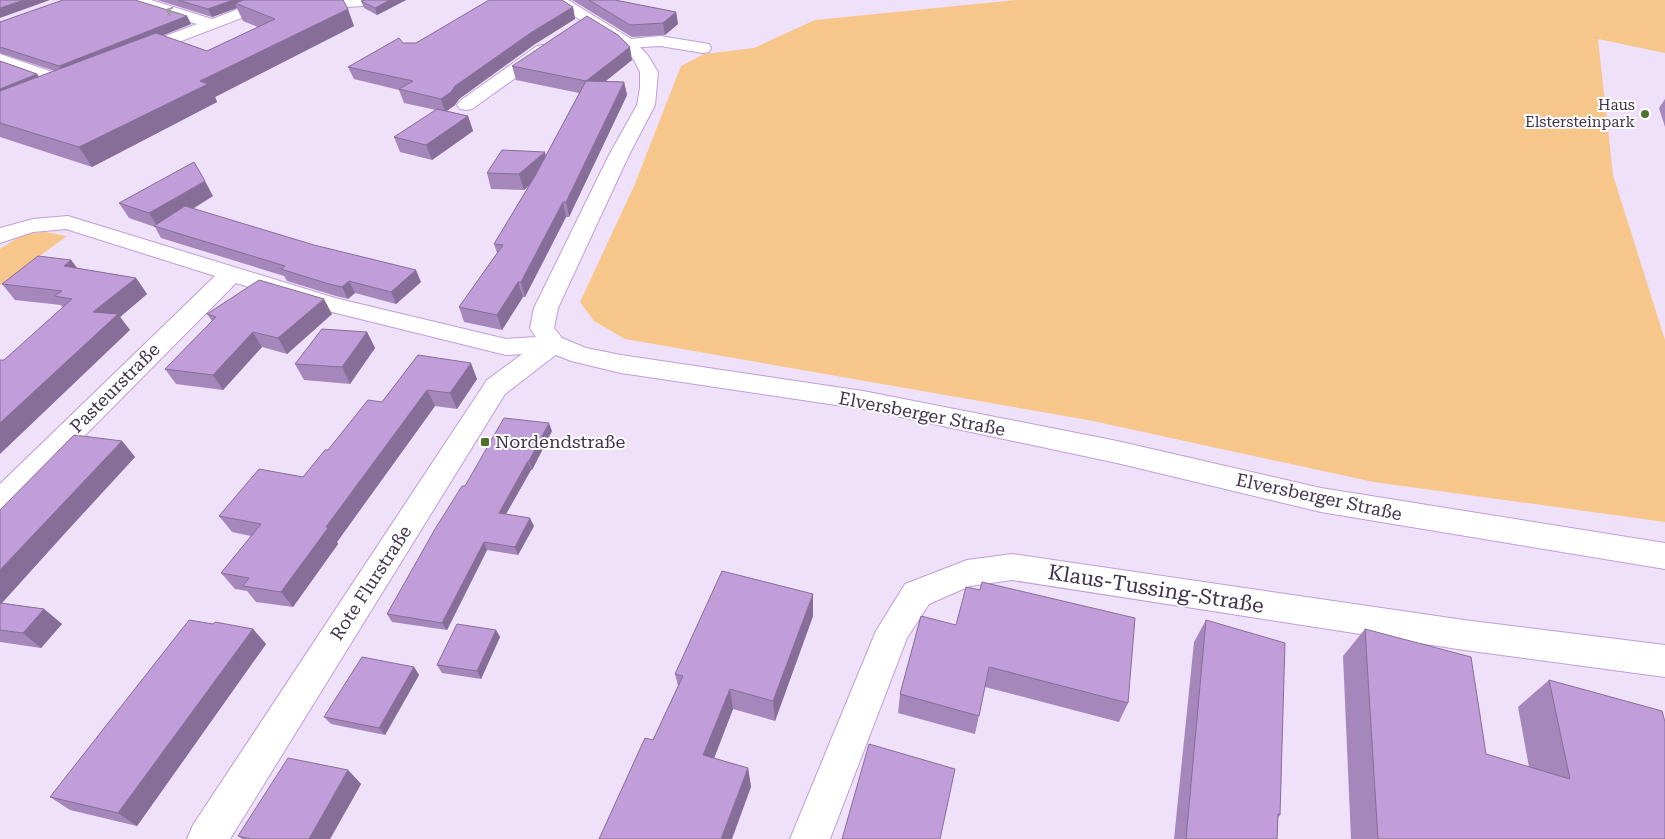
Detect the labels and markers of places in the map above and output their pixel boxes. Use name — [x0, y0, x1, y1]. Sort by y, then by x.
place label: Haus Elstersteinpark — [1525, 96, 1635, 131]
marker: Haus Elstersteinpark — [1639, 108, 1651, 120]
place label: Nordendstraße — [495, 431, 626, 452]
marker: Nordendstraße — [479, 436, 491, 448]

